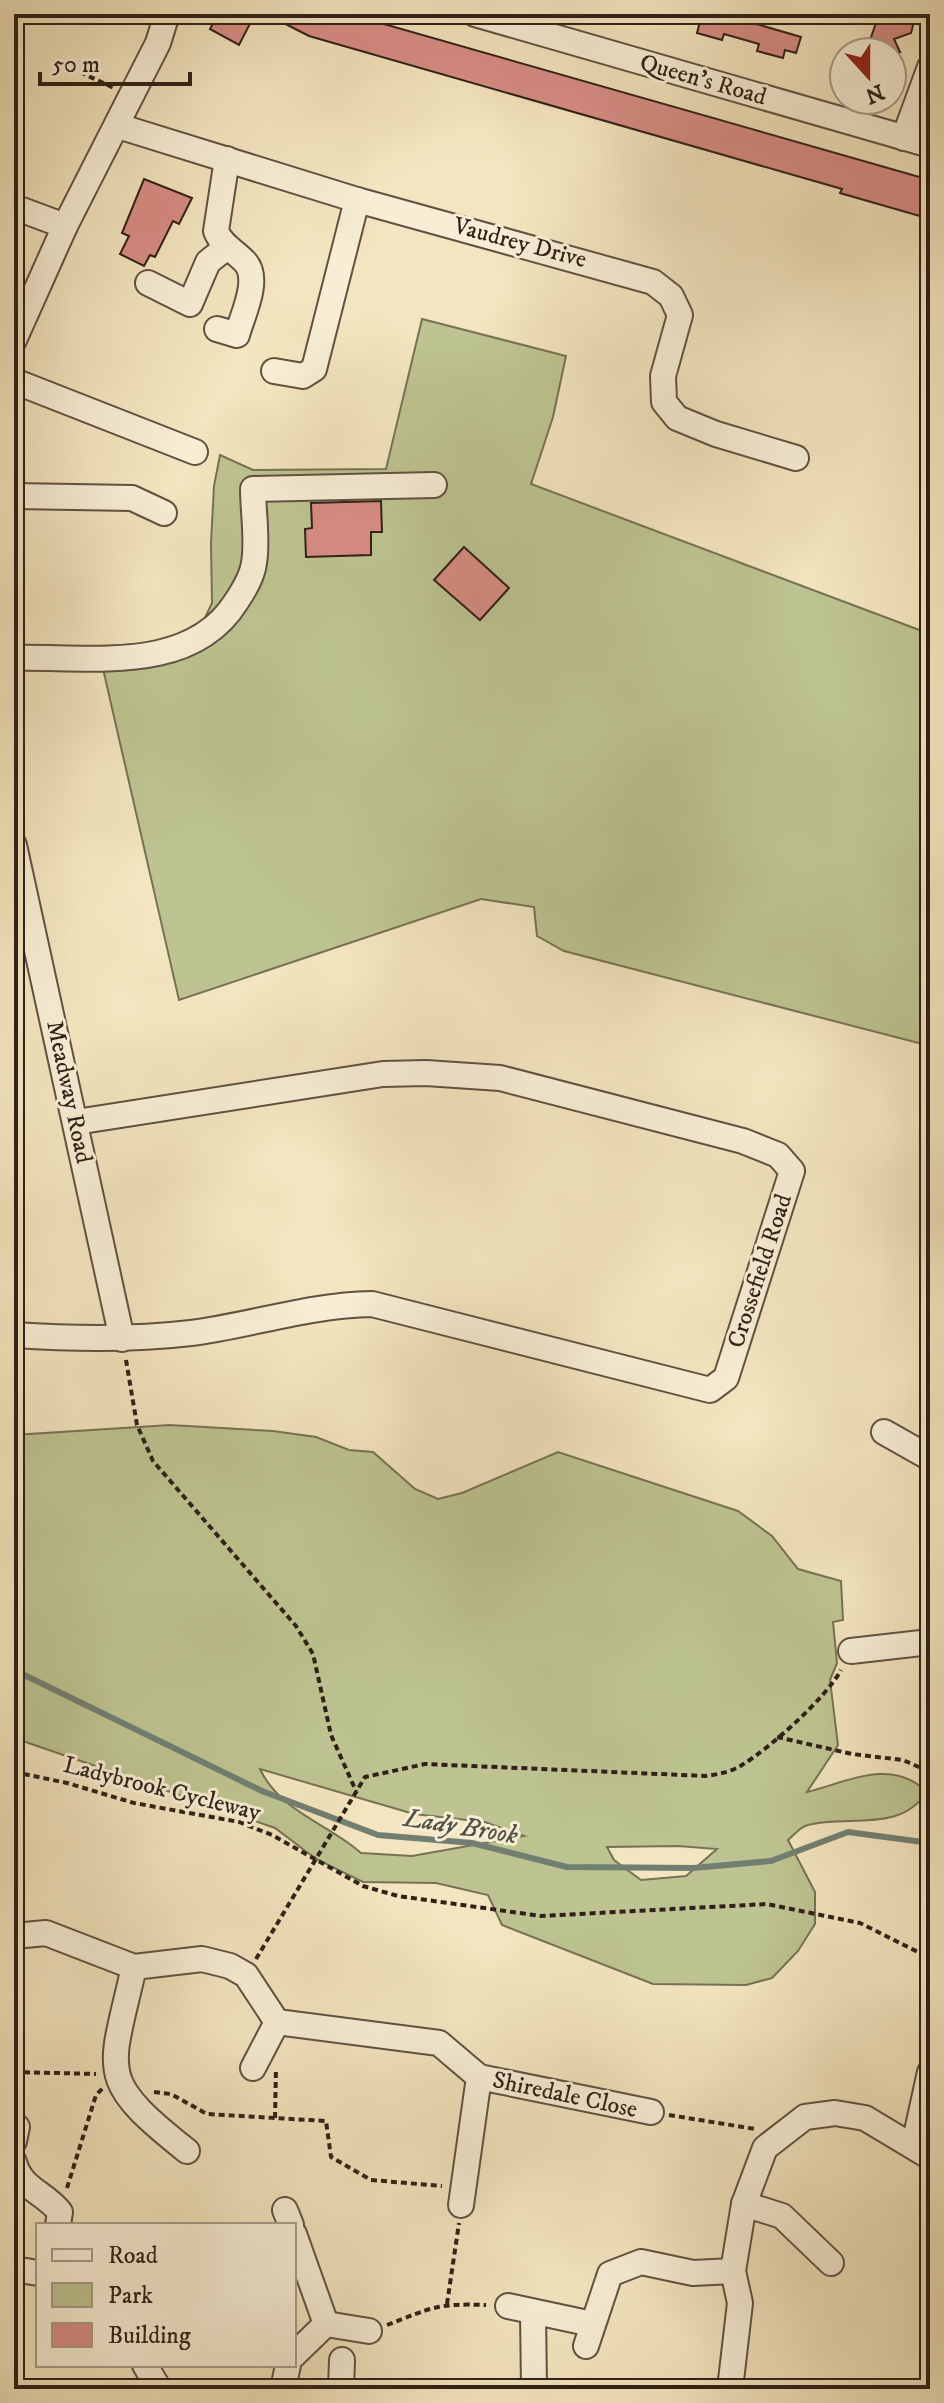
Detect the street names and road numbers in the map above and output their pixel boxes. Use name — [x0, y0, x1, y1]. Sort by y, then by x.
street label: Queen's Road — [636, 48, 770, 112]
street label: Vaudrey Drive — [449, 211, 590, 275]
street label: Meadway Road — [39, 1018, 99, 1166]
street label: Crossefield Road — [721, 1190, 799, 1352]
street label: Ladybrook Cycleway — [60, 1750, 264, 1828]
street label: Shiredale Close — [490, 2065, 640, 2125]

